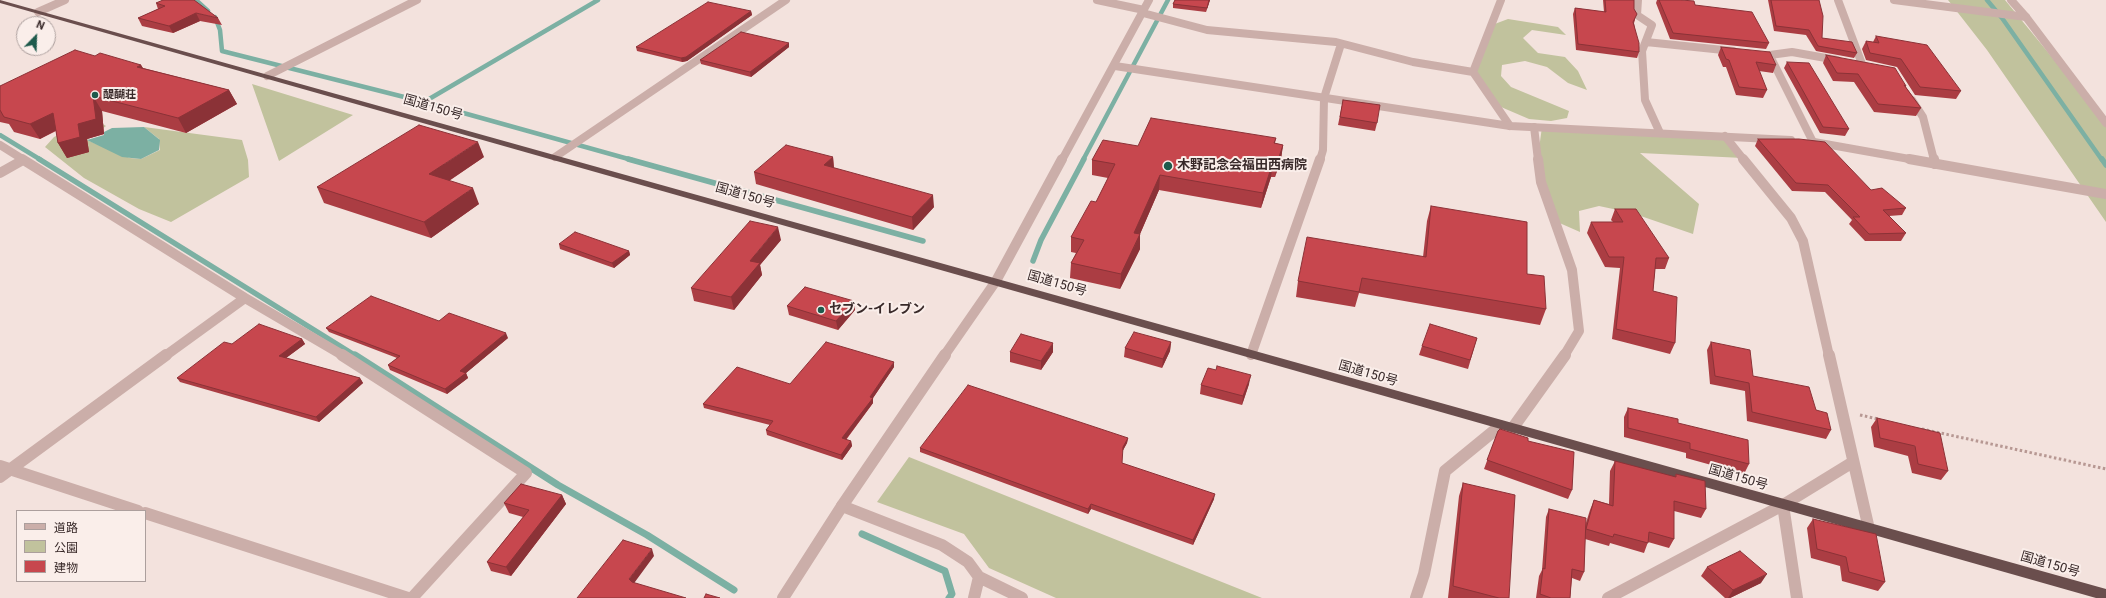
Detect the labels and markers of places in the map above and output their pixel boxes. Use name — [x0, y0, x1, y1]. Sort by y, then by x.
place label: 醍醐荘 — [103, 88, 136, 102]
marker: 醍醐荘 — [90, 90, 100, 100]
place label: 木野記念会福田西病院 — [1177, 158, 1307, 174]
marker: 木野記念会福田西病院 — [1162, 160, 1174, 172]
place label: セブン-イレブン — [829, 302, 925, 318]
marker: セブン-イレブン — [816, 305, 826, 315]

